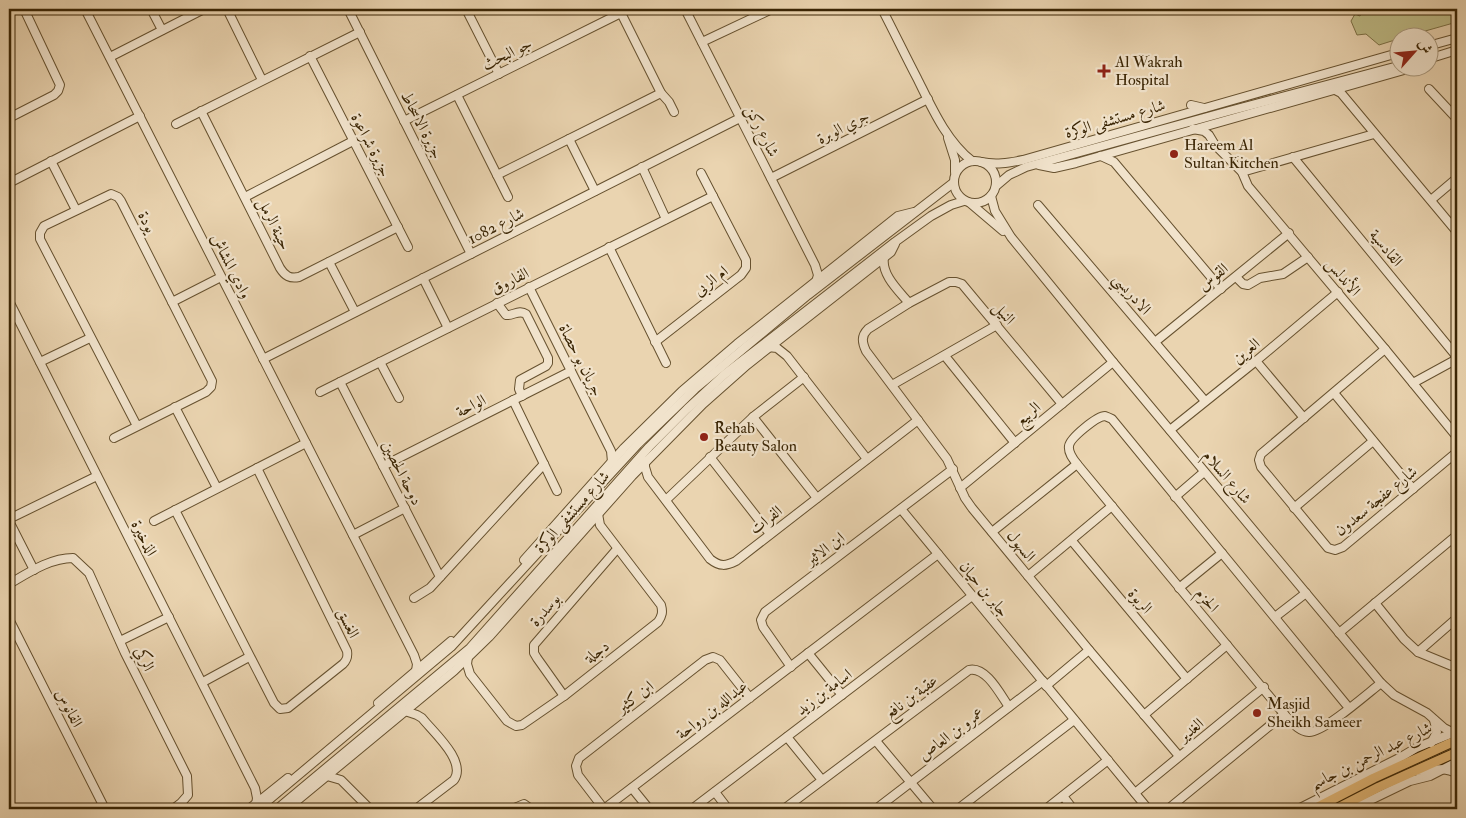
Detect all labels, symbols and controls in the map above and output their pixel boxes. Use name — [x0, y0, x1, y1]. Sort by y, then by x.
north arrow — [1388, 28, 1438, 78]
street label: جو البحث — [479, 33, 535, 75]
text: ش — [1414, 36, 1436, 56]
place label: Al Wakrah Hospital — [1114, 52, 1183, 91]
marker: Al Wakrah Hospital — [1097, 64, 1111, 78]
street label: جزيرة الاسحاط — [396, 88, 448, 162]
street label: شارع مستشفى الوكرة — [1062, 95, 1168, 146]
street label: شارع ركن — [738, 102, 784, 162]
street label: جري الوبرة — [813, 105, 874, 150]
street label: جزيرة شراعوة — [346, 110, 396, 180]
place label: Hareem Al Sultan Kitchen — [1184, 135, 1279, 173]
marker: Hareem Al Sultan Kitchen — [1168, 148, 1180, 160]
street label: حينة الرمل — [252, 195, 295, 254]
street label: شارع 1082 — [464, 203, 529, 251]
street label: يودة — [133, 208, 161, 237]
street label: القادسية — [1365, 225, 1407, 271]
street label: وادي المشاش — [204, 230, 256, 303]
street label: الأندلس — [1321, 252, 1366, 300]
street label: القوس — [1194, 259, 1232, 295]
street label: ام الربى — [690, 261, 735, 304]
street label: الفاروق — [488, 263, 532, 299]
street label: الادريسي — [1105, 269, 1155, 322]
street label: النيل — [988, 297, 1019, 329]
street label: جريان بو حصاة — [554, 320, 608, 400]
street label: العرين — [1228, 334, 1264, 368]
street label: الواحة — [453, 390, 489, 422]
street label: الربيع — [1011, 398, 1048, 434]
place label: Rehab Beauty Salon — [714, 418, 797, 456]
marker: Rehab Beauty Salon — [698, 431, 710, 443]
street label: دوحة الحصين — [377, 437, 427, 509]
street label: شارع السلام — [1195, 446, 1255, 511]
street label: شارع عفجة سعدون — [1331, 461, 1423, 543]
street label: شارع مستشفى الوكرة — [530, 467, 616, 559]
street label: الفرات — [746, 501, 786, 539]
street label: الذخيرة — [126, 517, 162, 559]
street label: السهول — [1002, 526, 1040, 566]
street label: ابن الاثير — [800, 528, 849, 572]
street label: جابر بن حيان — [955, 557, 1013, 621]
street label: الحزم — [1188, 583, 1223, 619]
street label: الربوة — [1124, 584, 1156, 618]
street label: بوسدرة — [525, 589, 565, 631]
street label: الغسق — [332, 605, 364, 641]
street label: دجلة — [580, 636, 614, 669]
street label: الركي — [128, 643, 159, 675]
street label: اسامة بن زيد — [792, 664, 856, 720]
street label: عقبة بن نافع — [880, 670, 945, 728]
street label: ابن كثير — [611, 676, 658, 719]
street label: عبدالله بن رواحة — [672, 676, 752, 744]
street label: الفانوس — [51, 685, 87, 731]
place label: Masjid Sheikh Sameer — [1267, 694, 1362, 732]
street label: عمرو بن العاص — [914, 703, 988, 765]
marker: Masjid Sheikh Sameer — [1251, 707, 1263, 719]
street label: الغدير — [1173, 714, 1208, 748]
street label: شارع عبد الرحمن بن جاسم — [1307, 718, 1438, 800]

